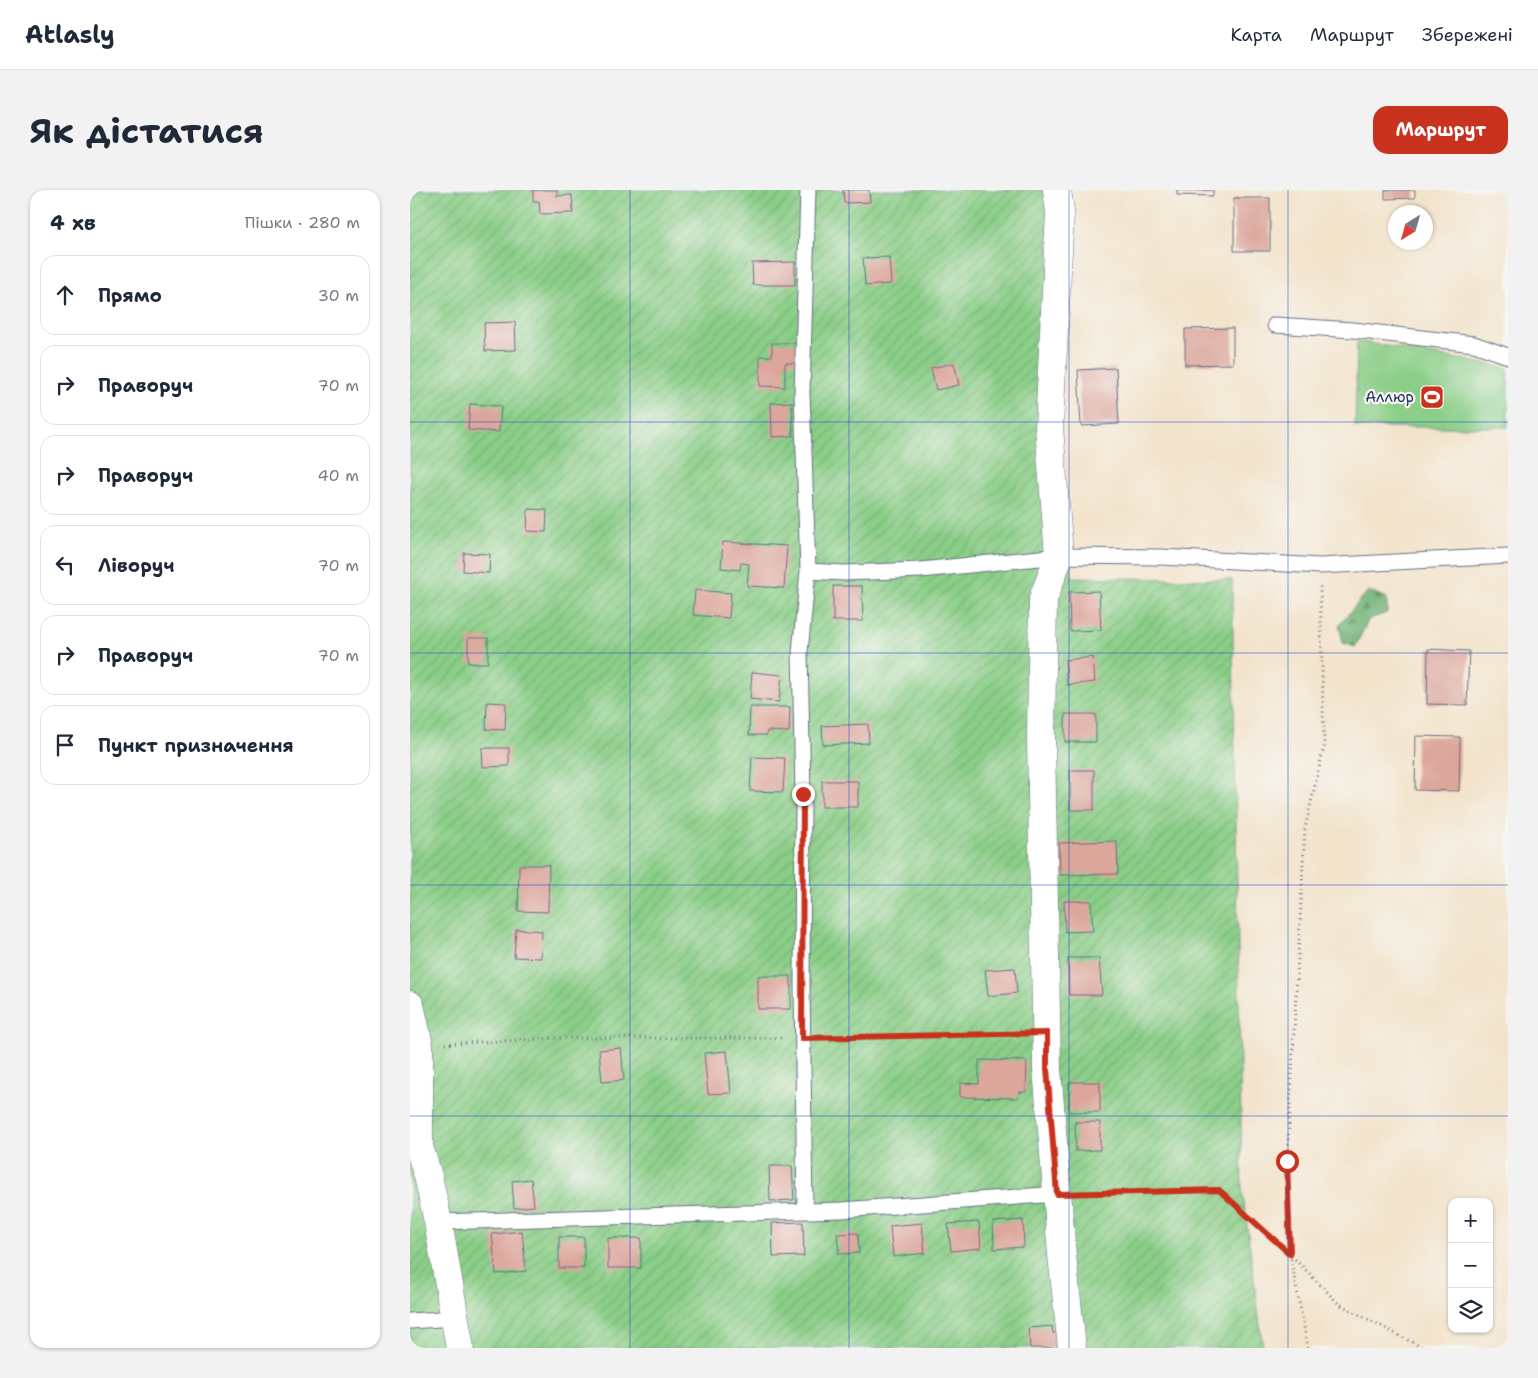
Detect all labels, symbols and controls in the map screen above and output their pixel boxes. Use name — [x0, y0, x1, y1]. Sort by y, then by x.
text: Atlasly — [25, 19, 115, 51]
text: Карта — [1230, 23, 1282, 47]
text: Маршрут — [1310, 23, 1394, 47]
text: Збережені — [1422, 23, 1513, 47]
button: Маршрут — [1373, 106, 1508, 154]
text: Як дістатися — [30, 107, 264, 154]
north arrow — [1388, 205, 1433, 250]
text: 4 хв — [50, 209, 96, 237]
text: Пішки · 280 m — [245, 212, 360, 233]
icon: ahead — [51, 281, 79, 309]
text: Прямо — [98, 283, 162, 308]
text: 30 m — [318, 285, 359, 306]
icon: right — [51, 371, 79, 399]
text: Праворуч — [98, 373, 193, 398]
text: 70 m — [318, 375, 359, 396]
sports icon: Аллюр — [1419, 384, 1445, 410]
place label: Аллюр — [1365, 387, 1414, 407]
icon: right — [51, 461, 79, 489]
text: Праворуч — [98, 463, 193, 488]
text: 40 m — [317, 465, 359, 486]
icon: left — [51, 551, 79, 579]
text: Ліворуч — [98, 553, 174, 578]
text: 70 m — [318, 555, 359, 576]
icon: right — [51, 641, 79, 669]
text: Праворуч — [98, 643, 193, 668]
text: 70 m — [318, 645, 359, 666]
icon: arrive — [51, 731, 79, 759]
text: Пункт призначення — [98, 733, 294, 758]
route end — [792, 783, 815, 806]
route start — [1276, 1150, 1299, 1173]
map controls — [1448, 1198, 1493, 1333]
button: + — [1448, 1198, 1493, 1243]
button: − — [1448, 1243, 1493, 1288]
button: layers — [1448, 1288, 1493, 1333]

